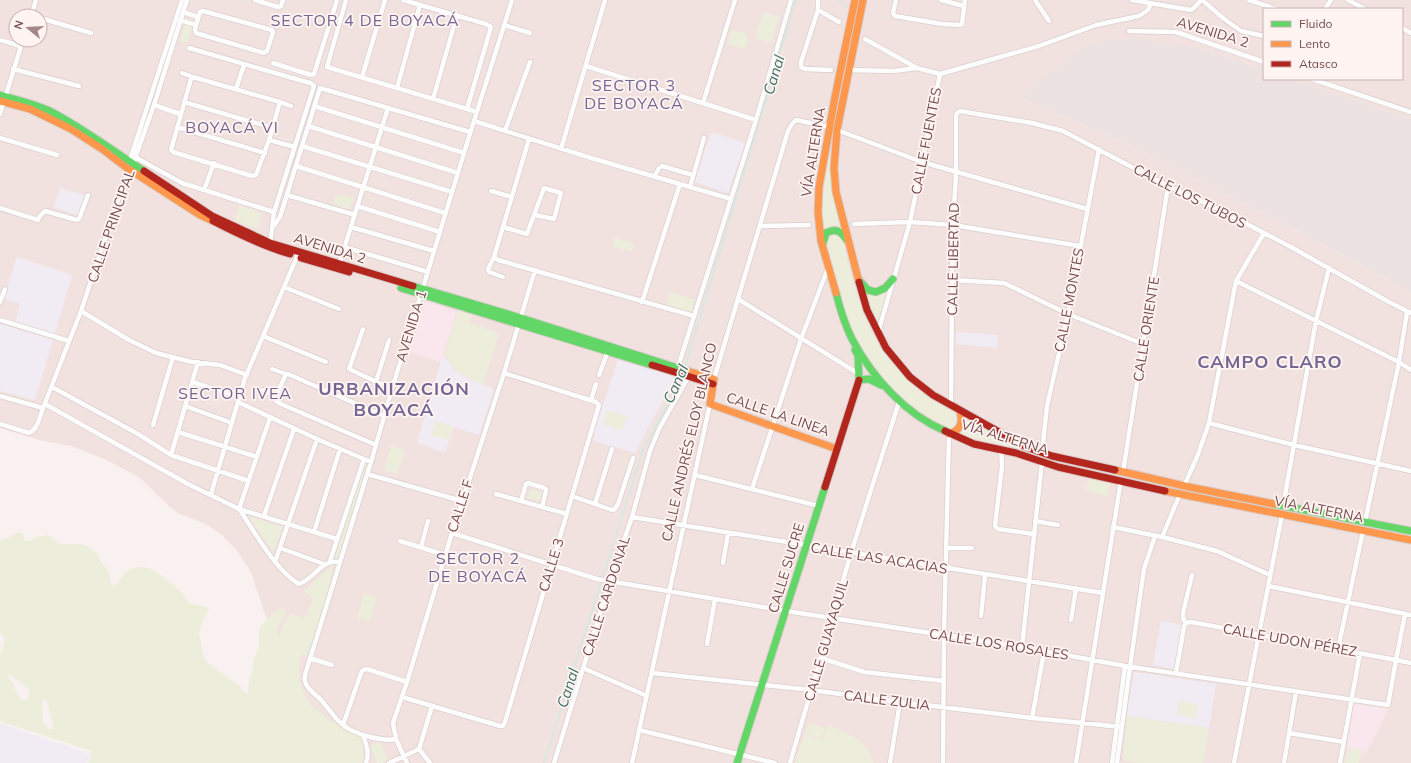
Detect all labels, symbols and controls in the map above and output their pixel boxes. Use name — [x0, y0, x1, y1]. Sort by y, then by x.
north arrow — [8, 8, 48, 48]
legend — [1263, 8, 1403, 80]
district label: SECTOR 4 DE BOYACÁ — [270, 10, 460, 30]
street label: AVENIDA 2 — [1175, 13, 1251, 51]
text: Fluido — [1299, 16, 1333, 31]
text: N — [11, 19, 26, 31]
text: Lento — [1299, 36, 1330, 51]
water label: Canal — [759, 52, 789, 97]
text: Atasco — [1299, 56, 1338, 71]
district label: SECTOR 3 DE BOYACÁ — [584, 75, 684, 113]
street label: CALLE FUENTES — [907, 86, 945, 196]
street label: VÍA ALTERNA — [797, 105, 829, 198]
district label: BOYACÁ VI — [185, 117, 279, 137]
street label: CALLE LOS TUBOS — [1130, 160, 1250, 232]
street label: CALLE PRINCIPAL — [83, 167, 139, 285]
street label: CALLE LIBERTAD — [943, 202, 963, 316]
street label: AVENIDA 2 — [292, 229, 368, 267]
street label: CALLE MONTES — [1050, 246, 1088, 353]
street label: CALLE ORIENTE — [1129, 275, 1163, 383]
street label: AVENIDA 1 — [392, 288, 430, 364]
street label: CALLE ANDRÉS ELOY BLANCO — [657, 341, 721, 543]
district label: CAMPO CLARO — [1197, 350, 1343, 373]
water label: Canal — [659, 361, 693, 406]
district label: URBANIZACIÓN BOYACÁ — [318, 377, 470, 421]
district label: SECTOR IVEA — [178, 383, 292, 403]
street label: CALLE LA LINEA — [724, 388, 833, 440]
street label: VÍA ALTERNA — [959, 415, 1052, 459]
street label: CALLE F — [443, 477, 477, 535]
street label: VÍA ALTERNA — [1273, 492, 1366, 527]
street label: CALLE SUCRE — [764, 521, 808, 615]
street label: CALLE CARDONAL — [578, 533, 634, 659]
street label: CALLE 3 — [534, 536, 568, 594]
street label: CALLE LAS ACACIAS — [809, 538, 949, 578]
district label: SECTOR 2 DE BOYACÁ — [428, 548, 528, 586]
street label: CALLE GUAYAQUIL — [800, 576, 852, 703]
street label: CALLE UDON PÉREZ — [1221, 619, 1359, 661]
street label: CALLE LOS ROSALES — [928, 624, 1070, 664]
water label: Canal — [552, 665, 583, 710]
street label: CALLE ZULIA — [843, 686, 932, 714]

